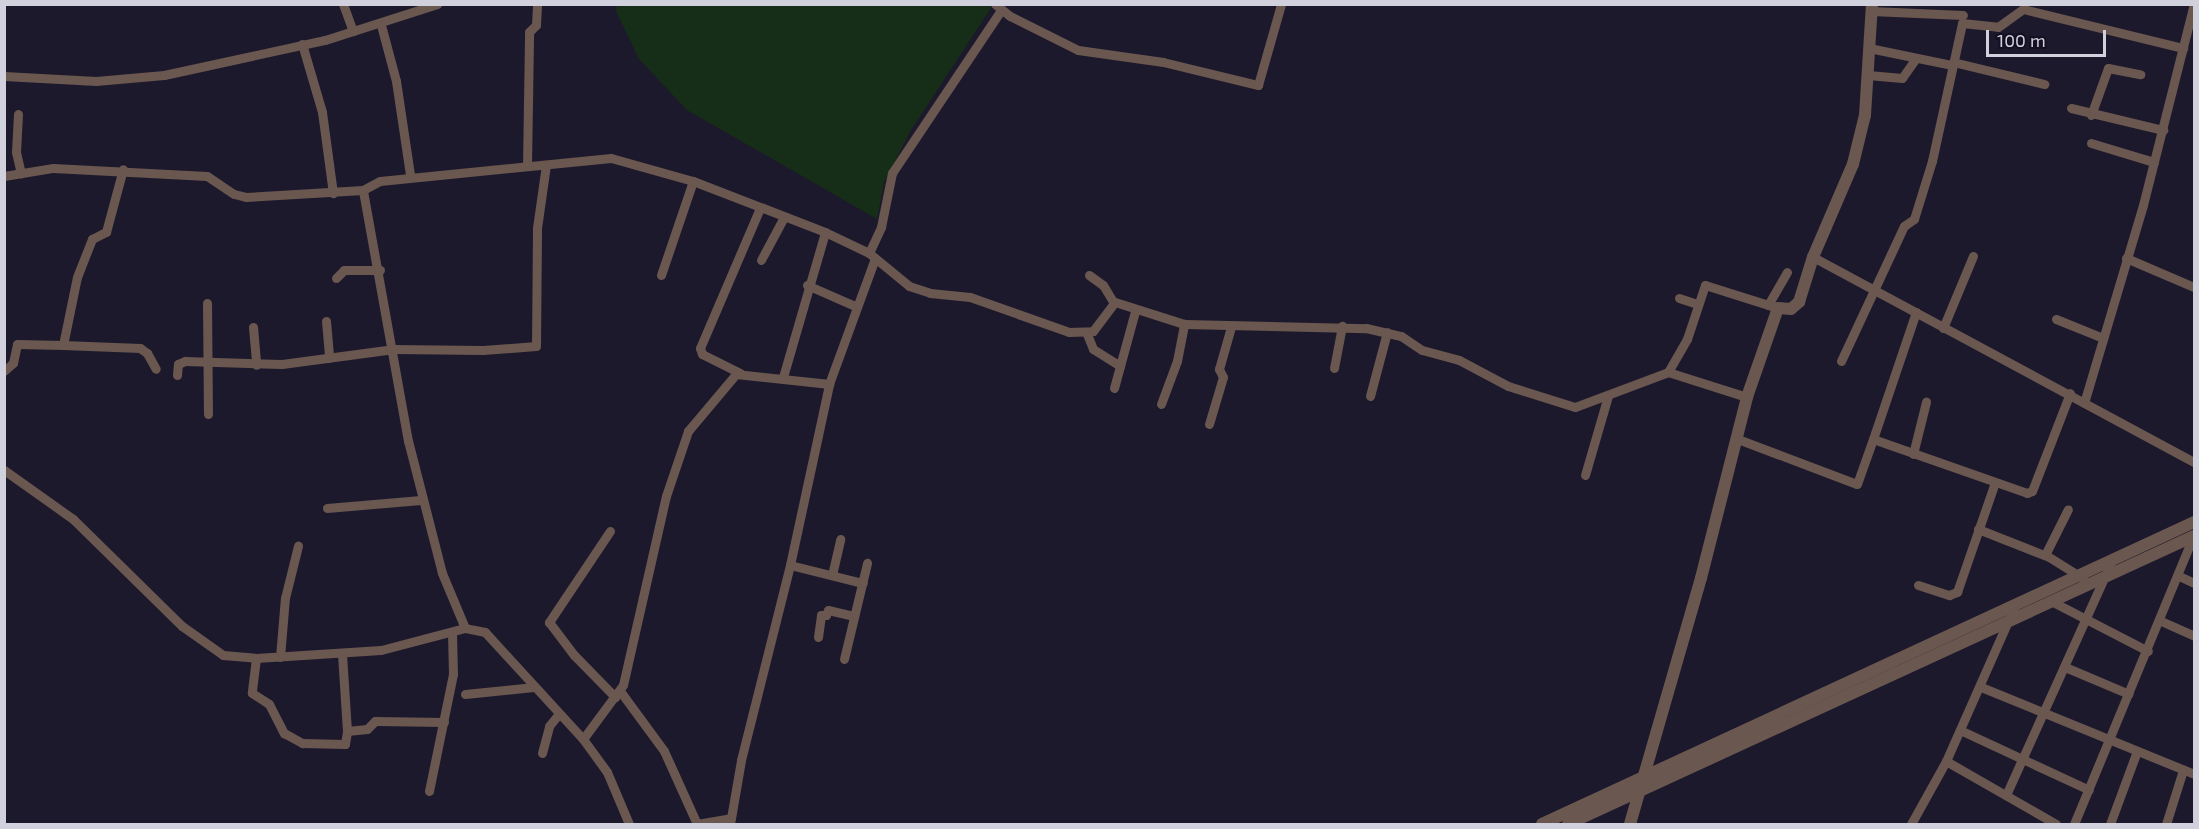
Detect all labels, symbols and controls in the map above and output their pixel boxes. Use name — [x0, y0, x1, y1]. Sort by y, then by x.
scale bar — [1989, 18, 2109, 56]
text: 100 m — [1997, 29, 2046, 51]

